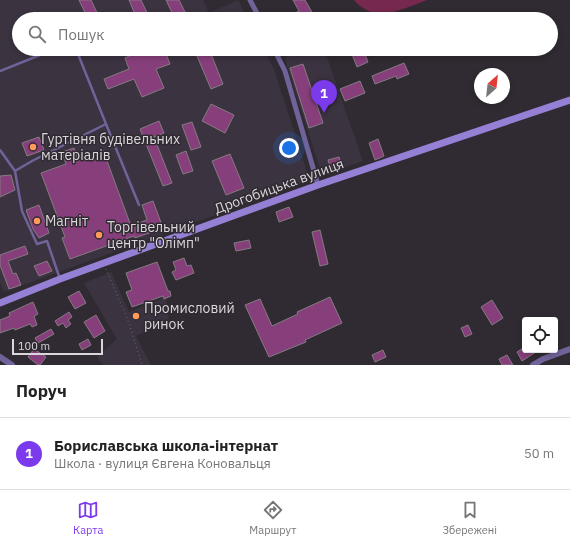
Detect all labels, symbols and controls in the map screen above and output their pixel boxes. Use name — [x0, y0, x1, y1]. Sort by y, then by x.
search box — [12, 12, 558, 56]
icon: search — [26, 23, 48, 45]
text: Пошук — [58, 25, 105, 44]
north arrow — [474, 68, 510, 104]
pin: 1 — [311, 80, 337, 113]
place label: Гуртівня будівельних матеріалів — [41, 130, 180, 164]
your location — [279, 138, 299, 158]
marker: Гуртівня будівельних матеріалів — [28, 142, 38, 152]
street label: Дрогобицька вулиця — [212, 154, 346, 218]
place label: Магніт — [45, 212, 89, 230]
marker: Магніт — [32, 216, 42, 226]
place label: Торгівельний центр "Олімп" — [107, 218, 200, 252]
marker: Торгівельний центр "Олімп" — [94, 230, 104, 240]
place label: Промисловий ринок — [144, 299, 235, 333]
marker: Промисловий ринок — [131, 311, 141, 321]
map controls — [522, 317, 558, 353]
button: locate — [522, 317, 558, 353]
scale bar — [12, 337, 103, 356]
text: 100 m — [18, 339, 50, 353]
text: Поруч — [16, 380, 67, 402]
text: Бориславська школа-інтернат — [54, 436, 278, 455]
text: 1 — [25, 445, 33, 462]
text: 50 m — [524, 445, 554, 462]
text: Школа · вулиця Євгена Коновальця — [54, 455, 271, 472]
tab: Карта — [73, 499, 103, 537]
tab: Маршрут — [249, 499, 296, 537]
tab: Збережені — [442, 499, 497, 537]

